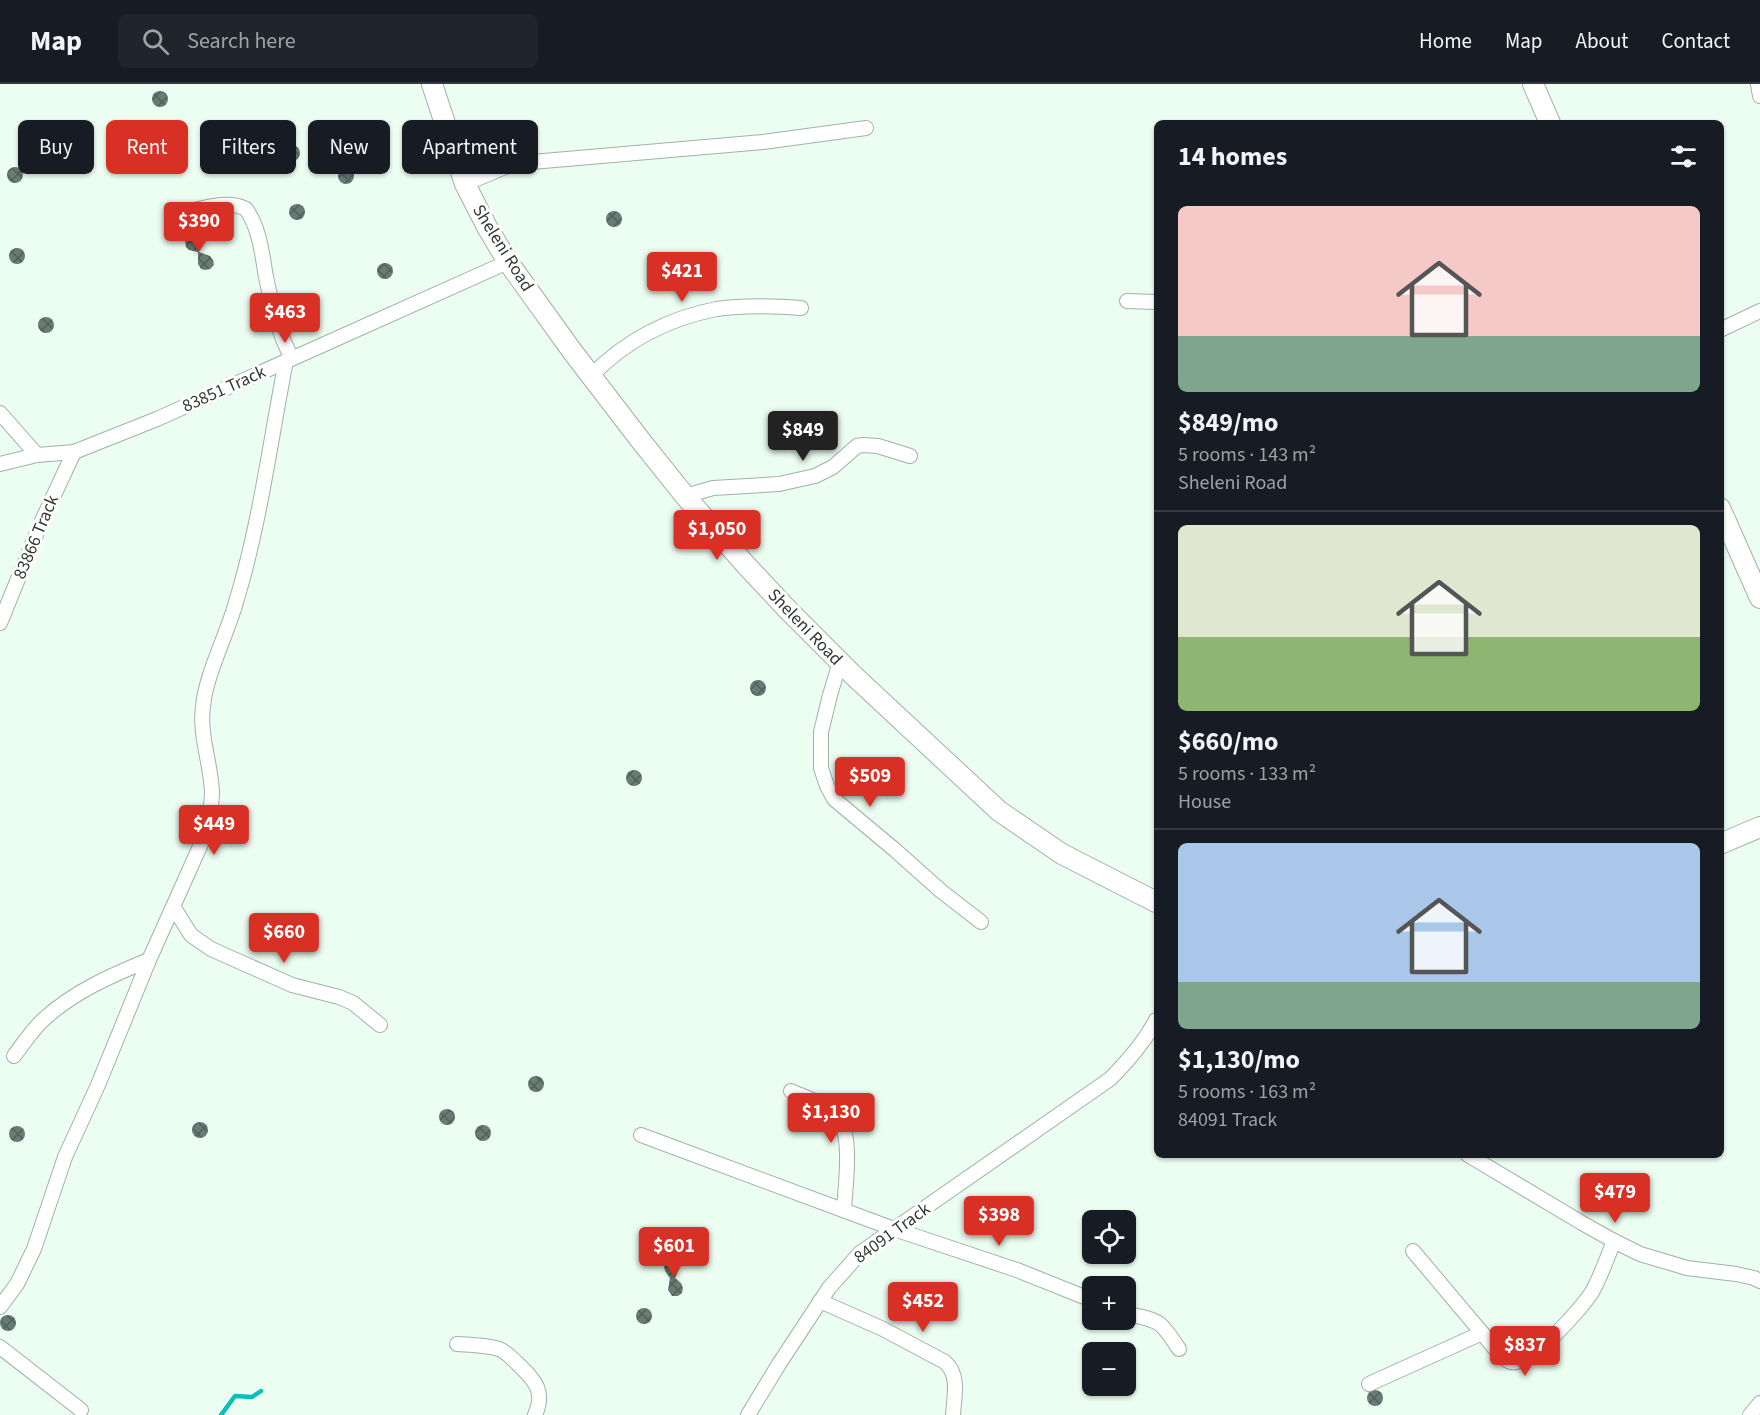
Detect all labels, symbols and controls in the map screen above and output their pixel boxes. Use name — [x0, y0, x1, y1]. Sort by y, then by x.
search box — [118, 14, 538, 68]
text: Map — [30, 21, 82, 61]
icon: search — [139, 25, 172, 58]
text: Search here — [187, 25, 296, 57]
text: Home — [1419, 26, 1472, 56]
text: Map — [1505, 26, 1543, 56]
text: About — [1576, 26, 1628, 56]
text: Contact — [1661, 26, 1730, 56]
chip: Buy — [18, 120, 94, 174]
chip: Rent — [106, 120, 188, 174]
chip: Filters — [200, 120, 296, 174]
chip: New — [308, 120, 390, 174]
chip: Apartment — [402, 120, 538, 174]
text: 14 homes — [1178, 138, 1287, 175]
icon: filters — [1667, 140, 1700, 173]
street label: Sheleni Road — [466, 200, 540, 296]
pin: $390 — [163, 202, 235, 253]
text: $390 — [178, 207, 220, 235]
icon: home — [1385, 245, 1493, 353]
pin: $421 — [646, 252, 718, 303]
text: $421 — [661, 257, 703, 285]
pin: $463 — [249, 293, 321, 344]
text: $463 — [264, 298, 306, 326]
street label: 83851 Track — [178, 359, 270, 419]
text: $849/mo — [1178, 404, 1278, 441]
pin: $849 — [767, 411, 839, 462]
text: $849 — [782, 416, 824, 444]
text: 5 rooms · 143 m² — [1178, 441, 1316, 469]
text: Sheleni Road — [1178, 469, 1287, 497]
street label: 83866 Track — [7, 491, 65, 583]
pin: $1,050 — [668, 510, 766, 561]
text: $1,050 — [688, 515, 746, 543]
icon: home — [1385, 564, 1493, 672]
street label: Sheleni Road — [762, 583, 848, 671]
text: $660/mo — [1178, 723, 1278, 760]
pin: $509 — [834, 757, 906, 808]
text: 5 rooms · 133 m² — [1178, 760, 1316, 788]
text: $509 — [849, 762, 891, 790]
text: House — [1178, 788, 1231, 816]
pin: $449 — [178, 805, 250, 856]
text: $449 — [193, 810, 235, 838]
icon: home — [1385, 882, 1493, 990]
pin: $660 — [248, 913, 320, 964]
text: $660 — [263, 918, 305, 946]
text: $1,130/mo — [1178, 1041, 1300, 1078]
text: 5 rooms · 163 m² — [1178, 1078, 1316, 1106]
pin: $1,130 — [782, 1093, 880, 1144]
text: $1,130 — [802, 1098, 860, 1126]
text: 84091 Track — [1178, 1106, 1277, 1134]
pin: $479 — [1579, 1173, 1651, 1224]
text: $479 — [1594, 1178, 1636, 1206]
pin: $398 — [963, 1196, 1035, 1247]
street label: 84091 Track — [849, 1197, 935, 1269]
text: $398 — [978, 1201, 1020, 1229]
map controls — [1082, 1210, 1136, 1396]
button: locate — [1082, 1210, 1136, 1264]
pin: $601 — [638, 1227, 710, 1278]
text: $601 — [653, 1232, 695, 1260]
button: + — [1082, 1276, 1136, 1330]
pin: $452 — [887, 1282, 959, 1333]
text: $452 — [902, 1287, 944, 1315]
pin: $837 — [1489, 1326, 1561, 1377]
text: $837 — [1504, 1331, 1546, 1359]
button: − — [1082, 1342, 1136, 1396]

